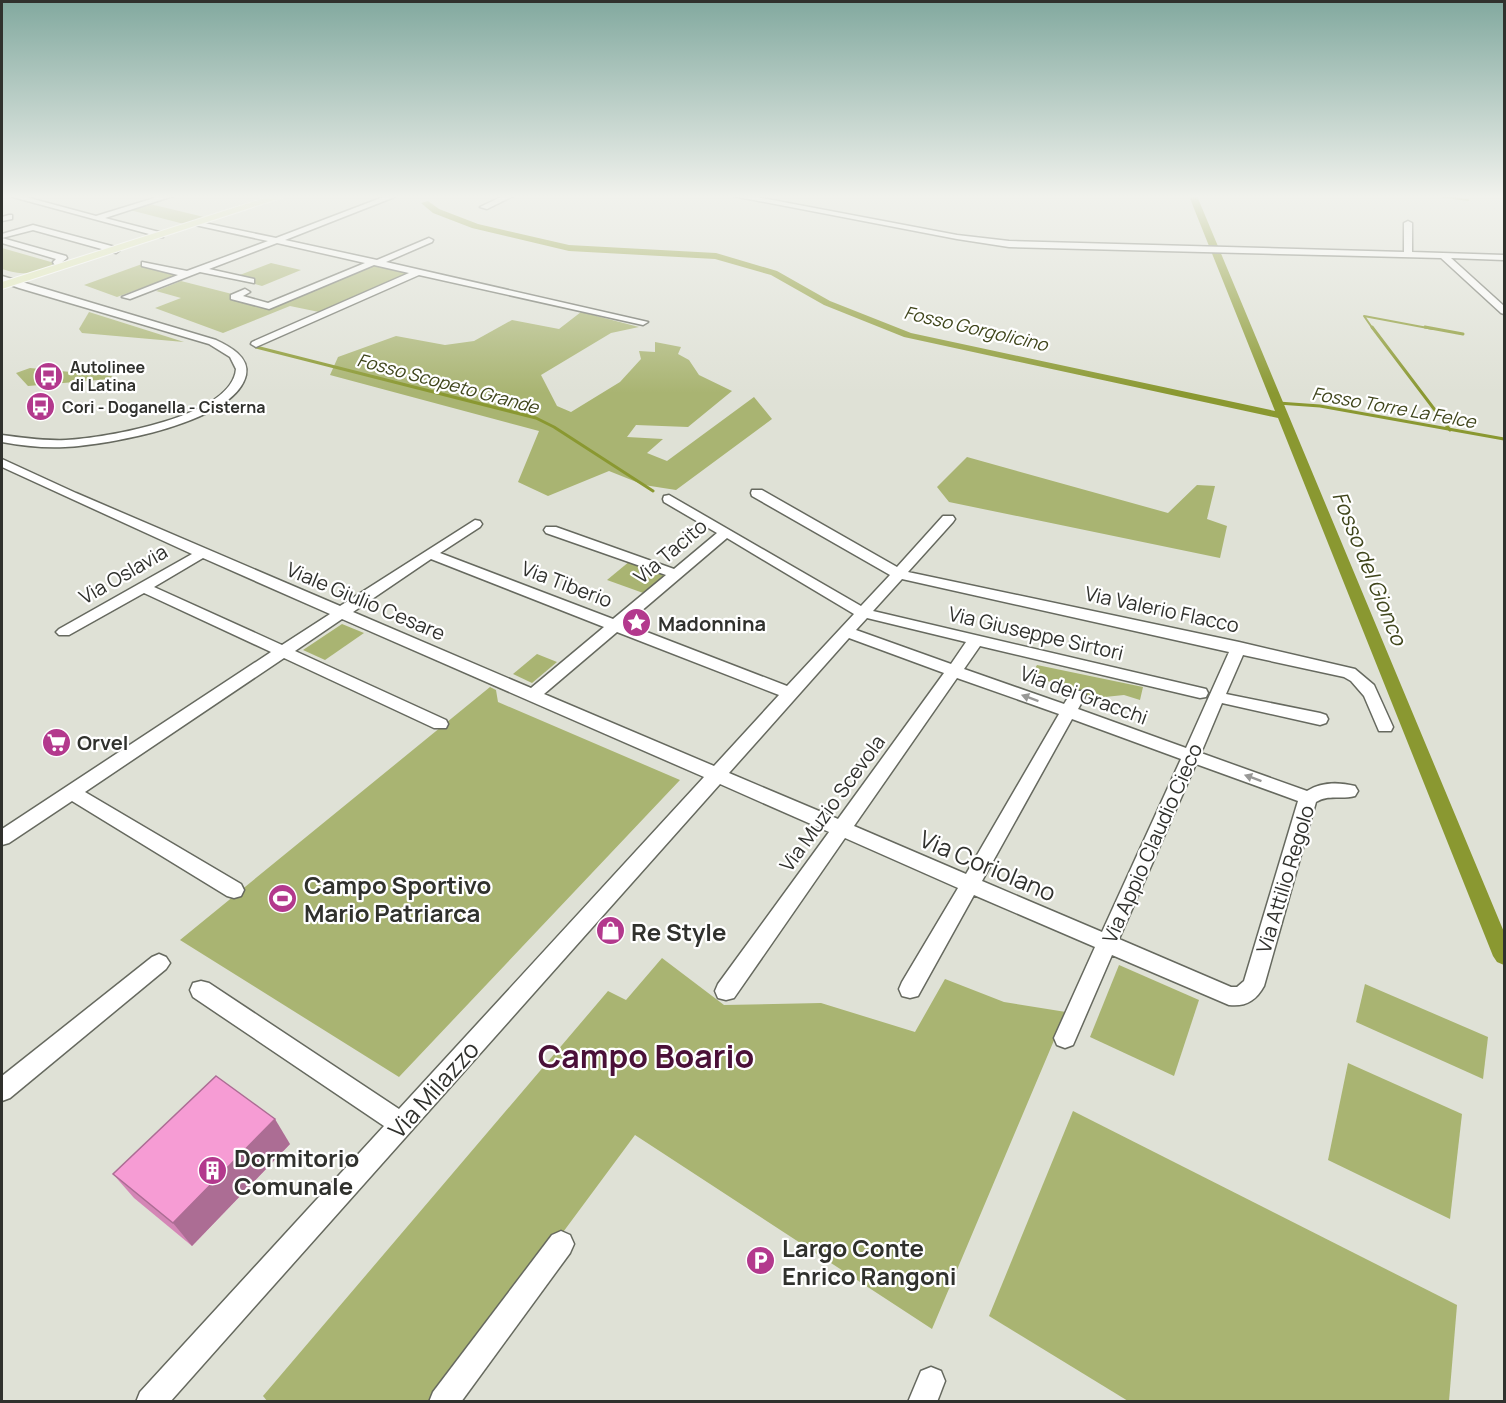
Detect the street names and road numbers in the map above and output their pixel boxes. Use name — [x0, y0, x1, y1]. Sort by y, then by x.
street label: Via Tacito — [628, 512, 712, 590]
street label: Via Oslavia — [74, 538, 172, 610]
street label: Via Tiberio — [518, 554, 616, 614]
street label: Viale Giulio Cesare — [283, 555, 449, 647]
street label: Via Valerio Flacco — [1082, 579, 1242, 639]
street label: Via Giuseppe Sirtori — [946, 600, 1126, 666]
street label: Via dei Gracchi — [1016, 659, 1152, 731]
street label: Via Muzio Scevola — [773, 729, 891, 877]
street label: Via Appio Claudio Cieco — [1096, 739, 1208, 947]
street label: Via Attilio Regolo — [1250, 802, 1320, 956]
street label: Via Coriolano — [915, 822, 1061, 908]
street label: Via Milazzo — [380, 1033, 486, 1145]

